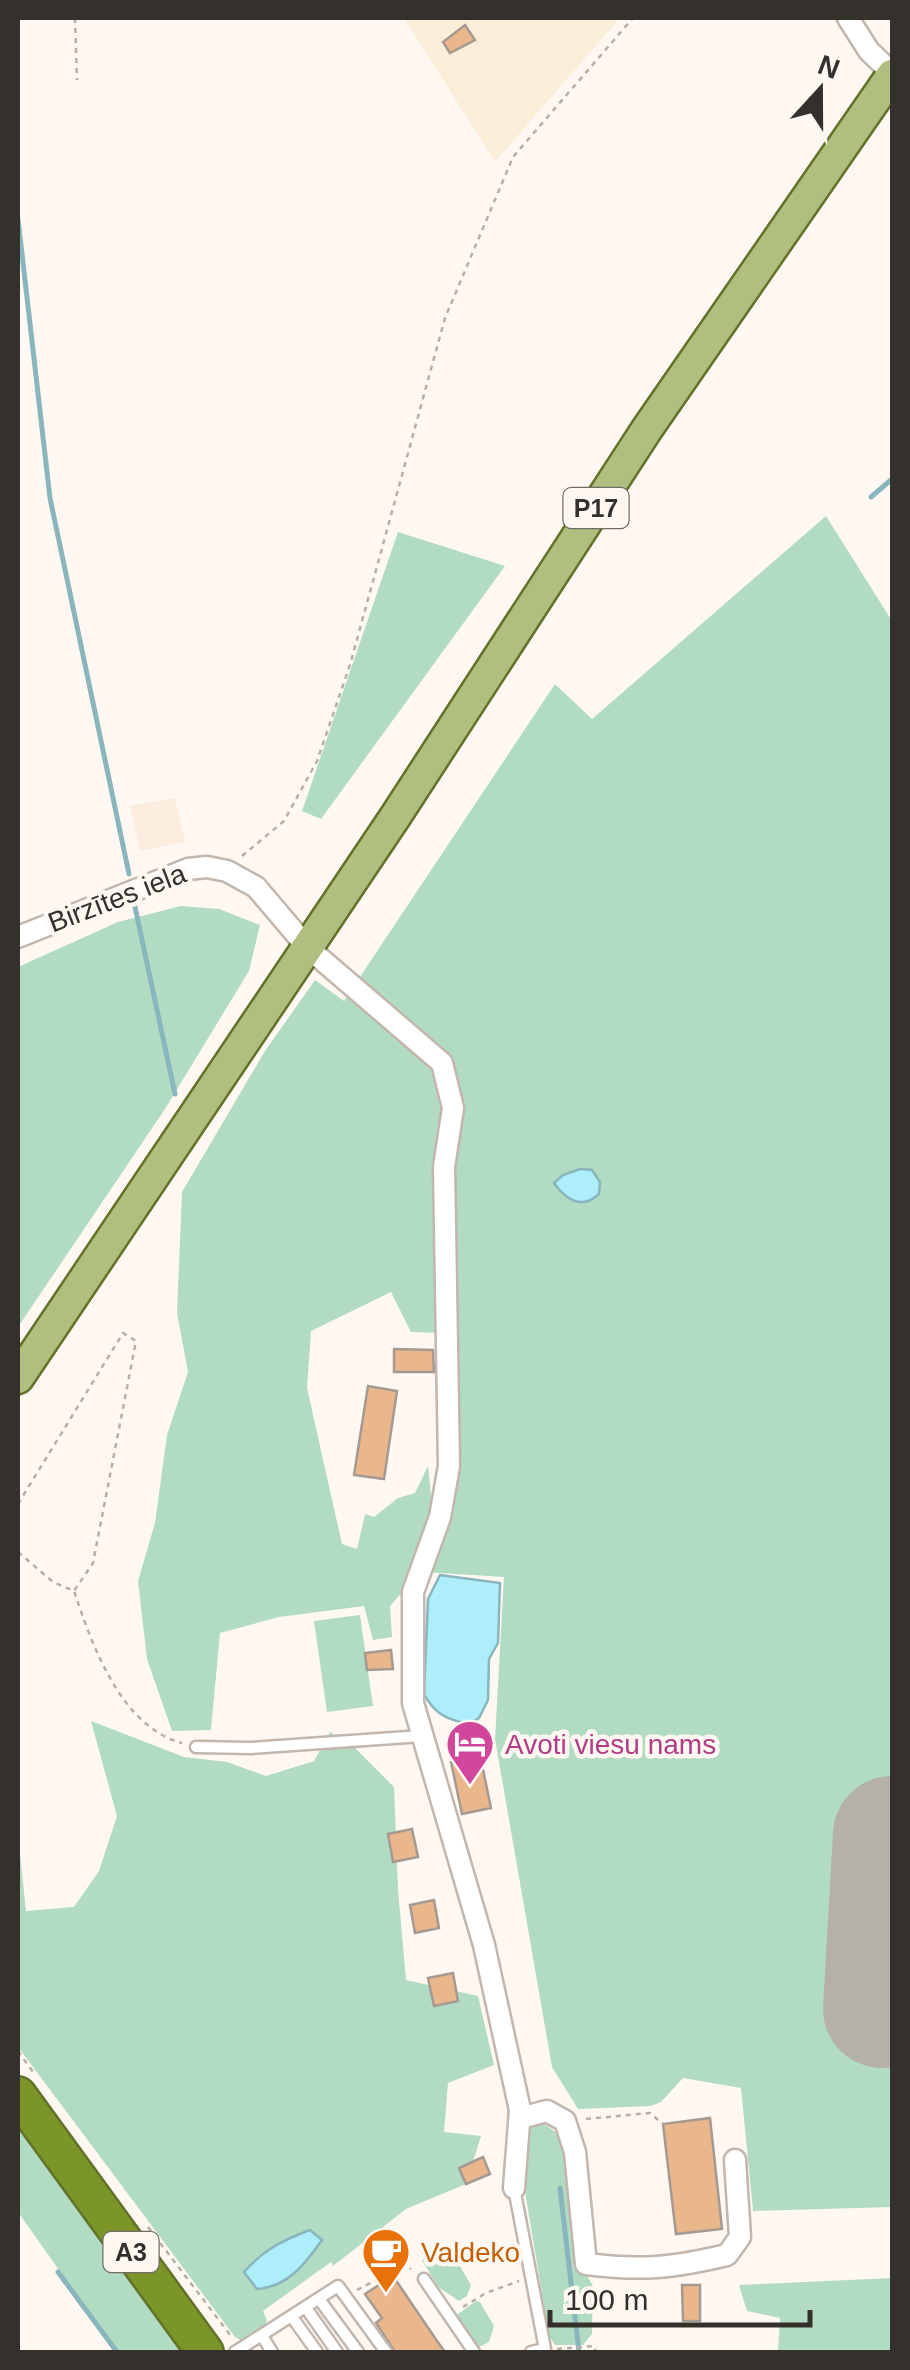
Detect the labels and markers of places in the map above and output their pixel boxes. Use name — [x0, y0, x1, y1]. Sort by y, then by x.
hotel icon: Avoti viesu nams — [444, 1718, 496, 1786]
place label: Avoti viesu nams — [505, 1729, 716, 1760]
cafe icon: Valdeko — [360, 2226, 412, 2294]
place label: Valdeko — [421, 2237, 520, 2268]

